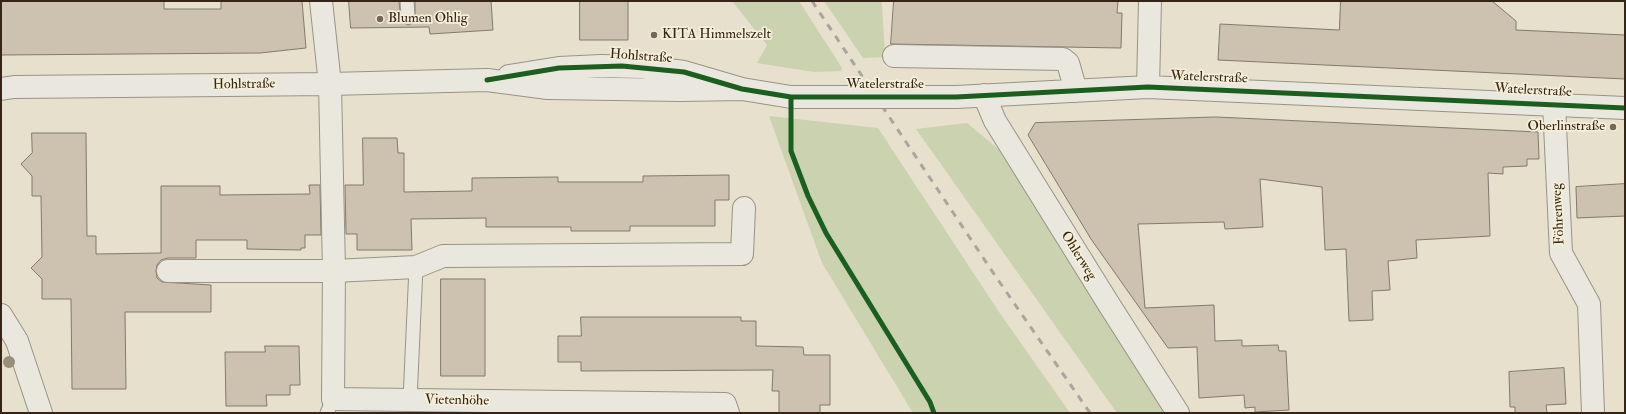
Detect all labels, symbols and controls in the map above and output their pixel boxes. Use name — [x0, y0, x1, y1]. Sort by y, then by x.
place label: Blumen Ohlig — [388, 11, 468, 27]
marker: Blumen Ohlig — [375, 14, 385, 24]
place label: KITA Himmelszelt — [662, 27, 771, 43]
marker: KITA Himmelszelt — [649, 30, 659, 40]
street label: Hohlstraße — [609, 46, 673, 68]
street label: Watelerstraße — [1170, 68, 1248, 88]
street label: Hohlstraße — [213, 76, 275, 94]
street label: Watelerstraße — [846, 77, 924, 93]
street label: Watelerstraße — [1494, 81, 1572, 101]
place label: Oberlinstraße — [1527, 119, 1605, 135]
marker: Oberlinstraße — [1608, 122, 1618, 132]
street label: Föhrenweg — [1549, 183, 1569, 245]
street label: Ohlerweg — [1056, 228, 1100, 284]
street label: Vietenhöhe — [425, 392, 489, 410]

